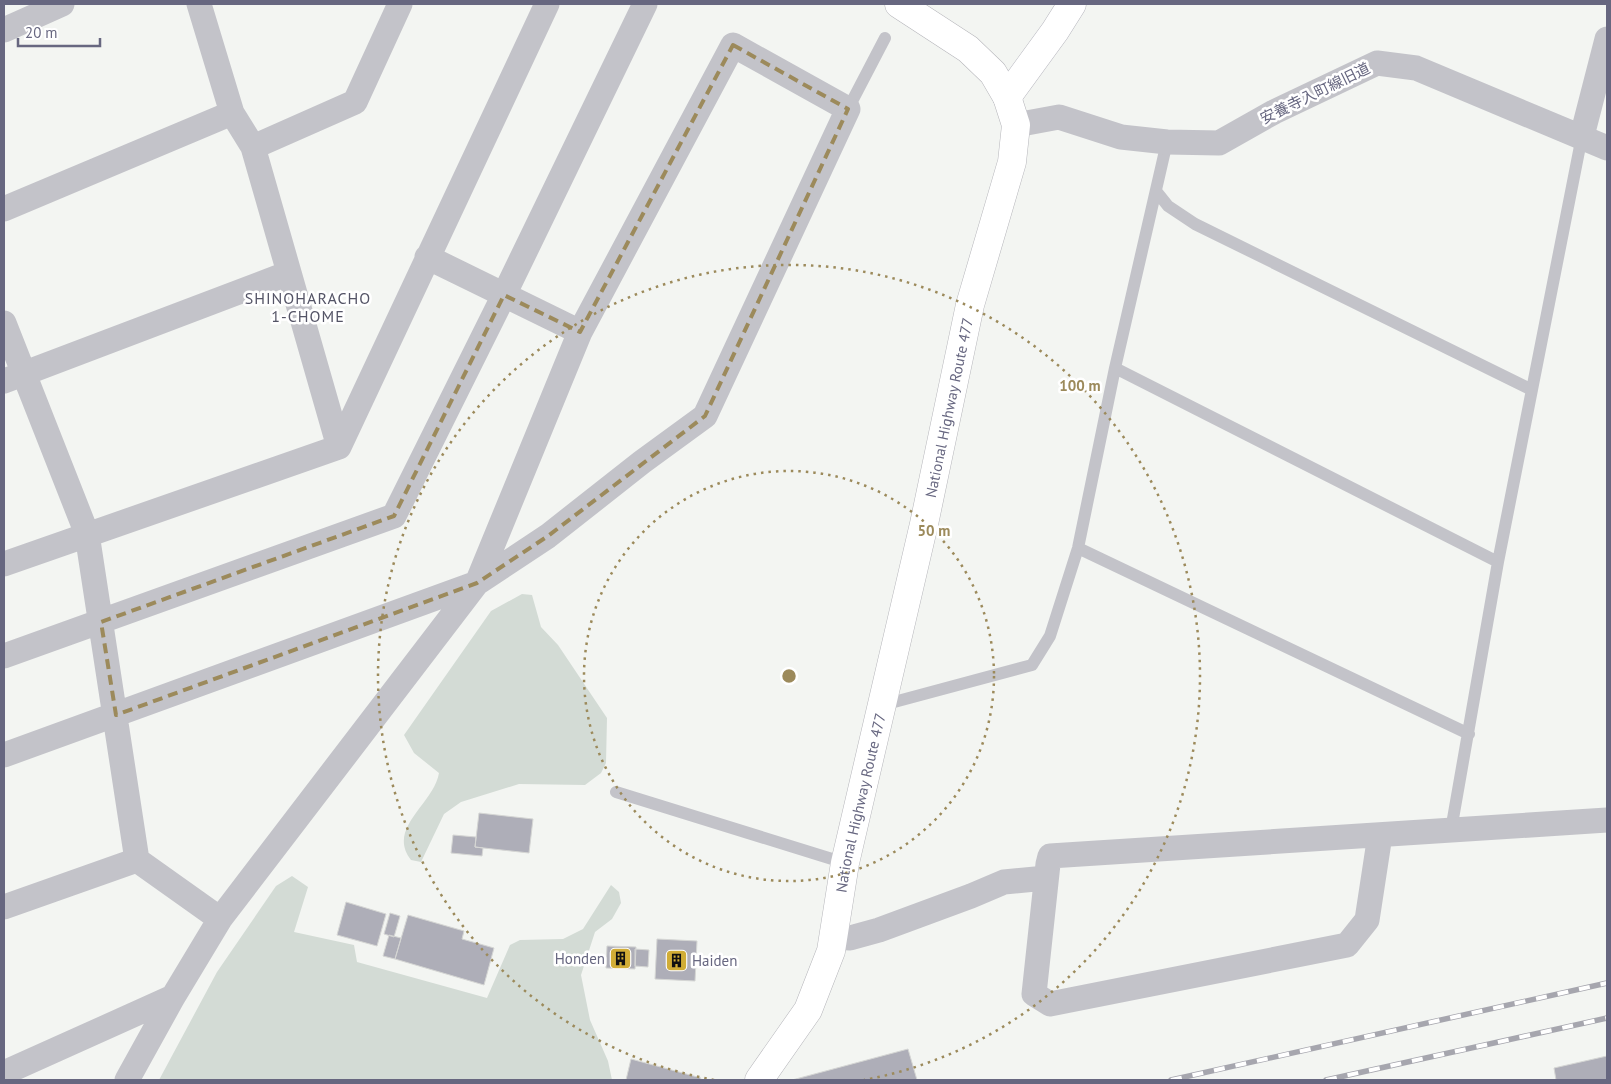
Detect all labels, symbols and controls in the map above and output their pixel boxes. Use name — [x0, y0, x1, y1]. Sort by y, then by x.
scale bar — [18, 15, 100, 47]
text: 20 m — [25, 23, 58, 42]
street label: 安養寺入町線旧道 — [1257, 58, 1373, 128]
district label: SHINOHARACHO 1-CHOME — [245, 288, 371, 326]
street label: National Highway Route 477 — [920, 316, 977, 499]
text: 100 m — [1059, 376, 1101, 395]
text: 50 m — [918, 521, 950, 540]
centre of rings — [780, 667, 798, 685]
street label: National Highway Route 477 — [831, 711, 889, 894]
building icon: Honden — [609, 946, 633, 970]
building icon: Haiden — [664, 948, 688, 972]
place label: Honden — [555, 949, 605, 968]
place label: Haiden — [692, 951, 737, 970]

